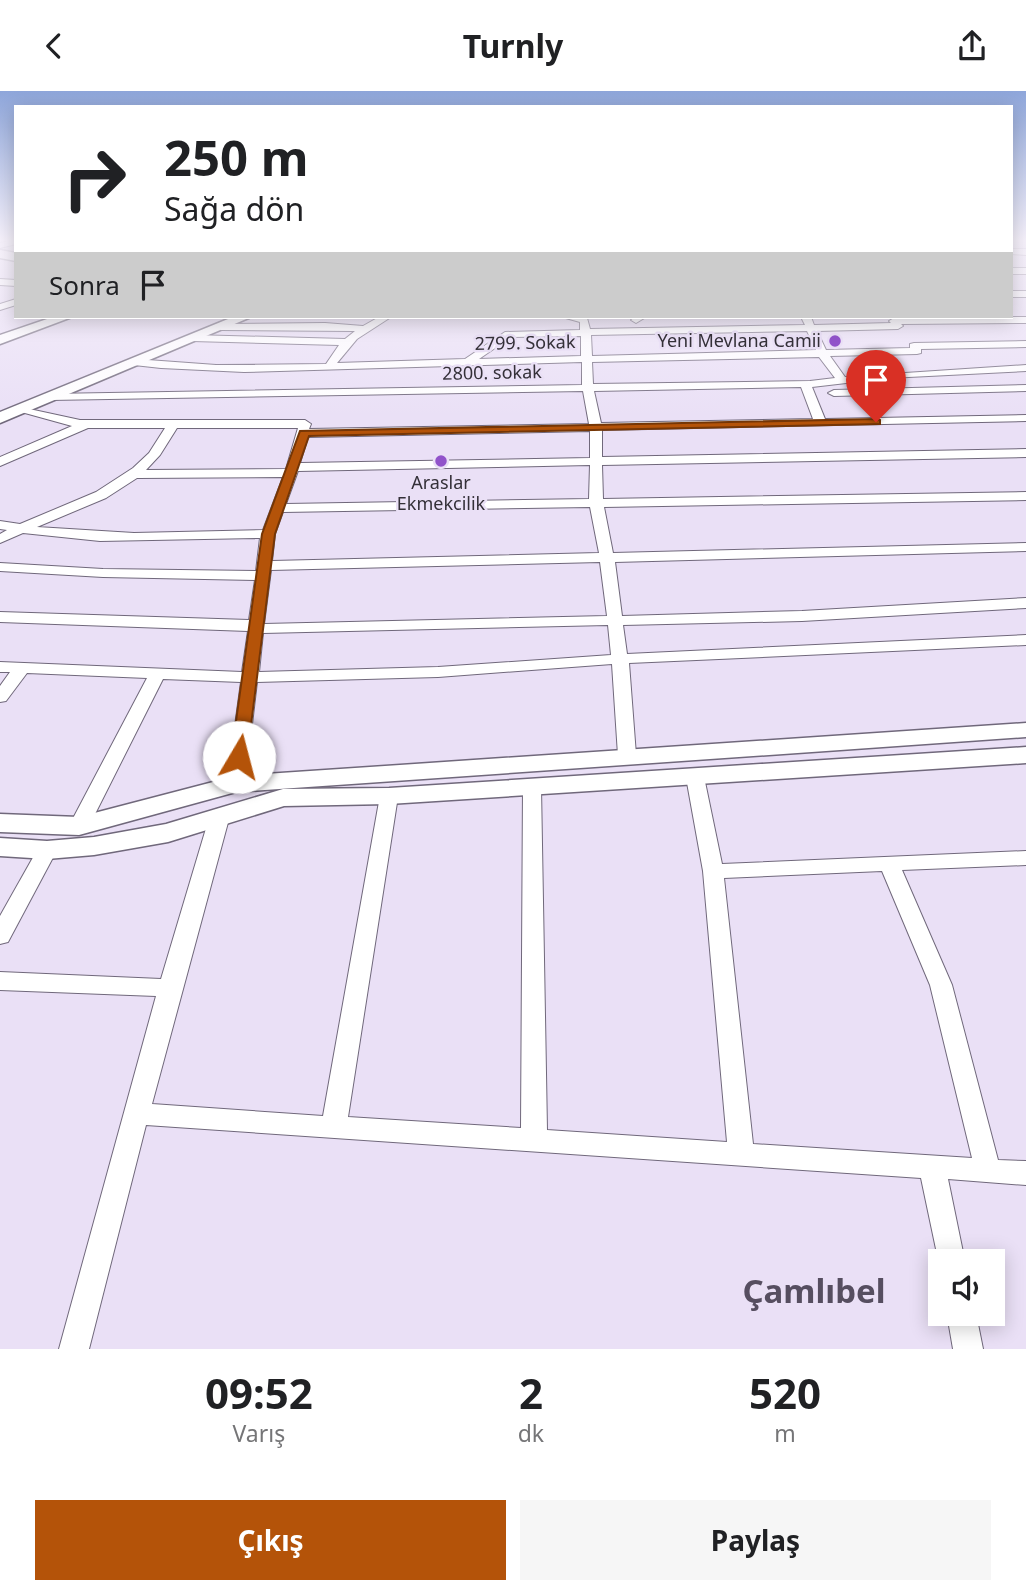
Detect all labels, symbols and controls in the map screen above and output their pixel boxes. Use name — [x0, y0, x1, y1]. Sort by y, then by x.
text: Turnly — [463, 24, 563, 67]
icon: back — [35, 27, 73, 65]
icon: share — [953, 27, 991, 65]
text: 250 m — [164, 124, 309, 190]
icon: right — [49, 133, 140, 224]
text: Sağa dön — [164, 187, 304, 230]
icon: arrive — [134, 266, 172, 304]
text: Sonra — [49, 267, 120, 303]
place label: Yeni Mevlana Camii — [658, 328, 821, 352]
street label: 2799. Sokak — [474, 329, 576, 355]
marker: Yeni Mevlana Camii — [827, 333, 843, 349]
pin — [846, 350, 906, 422]
street label: 2800. sokak — [442, 359, 542, 385]
icon: arrive — [857, 361, 895, 399]
marker: Araslar Ekmekcilik — [433, 453, 449, 469]
place label: Araslar Ekmekcilik — [397, 470, 486, 515]
position arrow — [202, 720, 276, 794]
map controls — [928, 1249, 1005, 1326]
button: sound — [928, 1249, 1005, 1326]
district label: Çamlıbel — [742, 1268, 886, 1313]
text: 09:52 — [205, 1364, 313, 1421]
text: 2 — [519, 1364, 543, 1421]
text: 520 — [749, 1364, 821, 1421]
text: Varış — [232, 1417, 285, 1449]
text: dk — [518, 1417, 544, 1449]
text: m — [774, 1417, 796, 1449]
button: Çıkış — [35, 1500, 506, 1580]
button: Paylaş — [520, 1500, 991, 1580]

